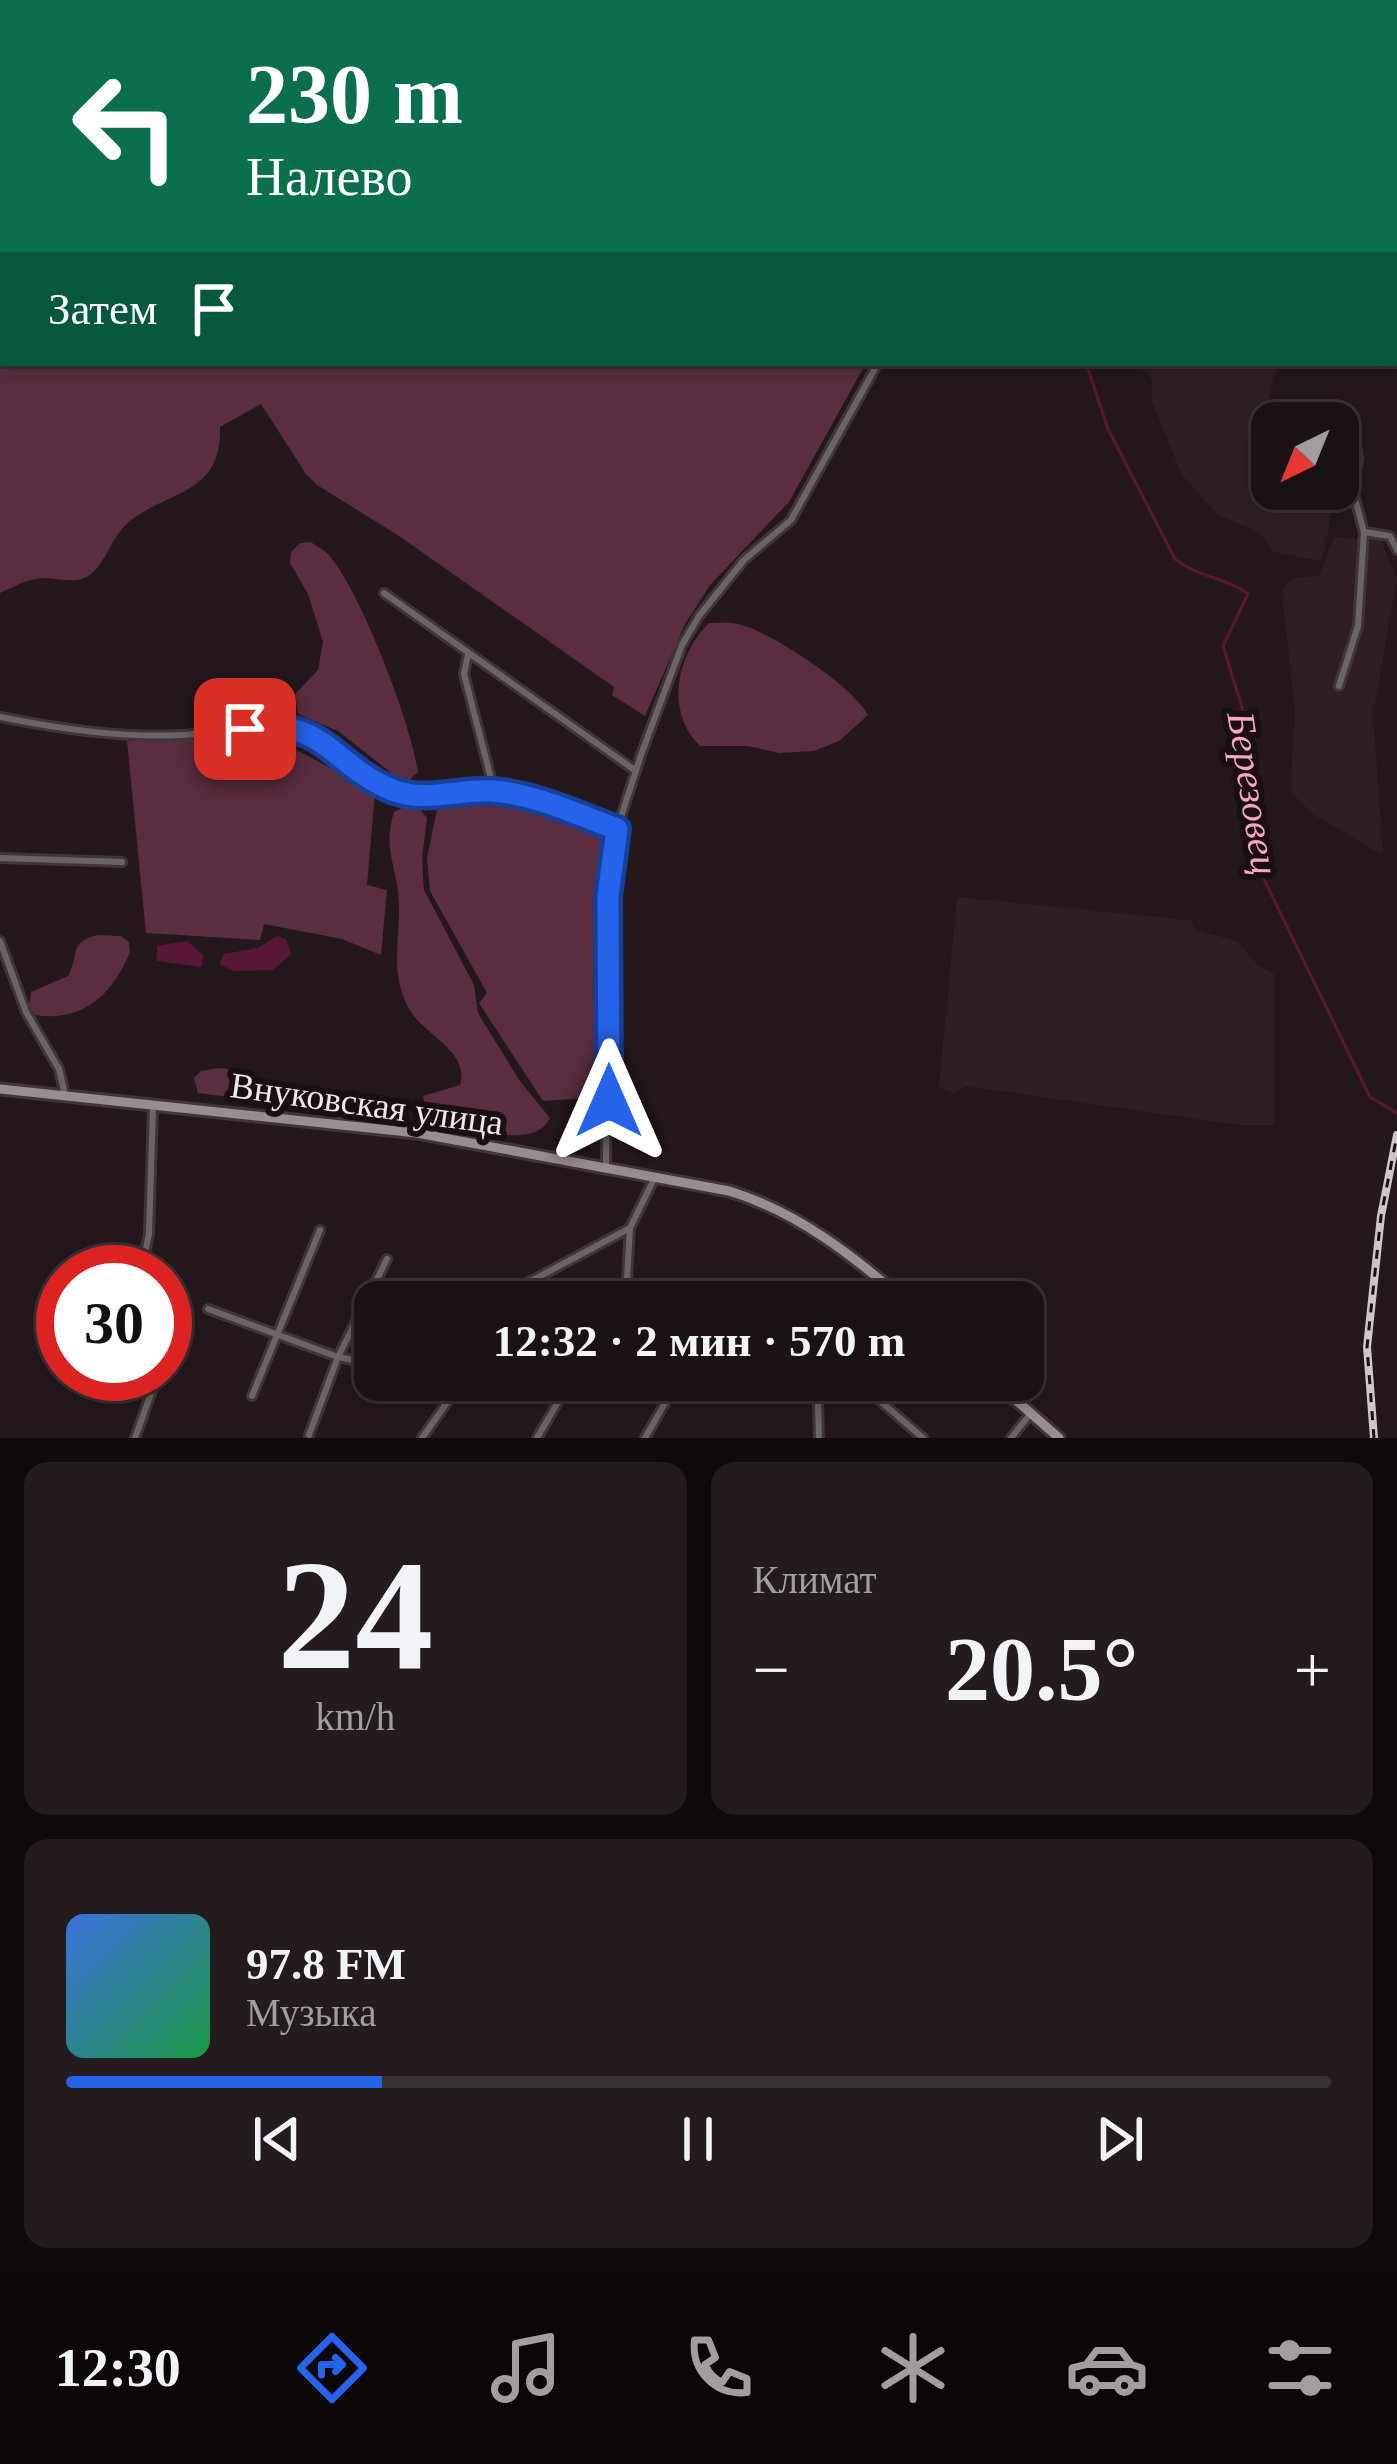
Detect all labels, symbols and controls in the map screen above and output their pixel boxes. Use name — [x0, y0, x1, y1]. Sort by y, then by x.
icon: left — [48, 48, 204, 204]
text: 230 m — [246, 48, 463, 141]
text: Налево — [246, 147, 412, 207]
icon: arrive — [181, 276, 247, 342]
text: Затем — [48, 284, 157, 334]
north arrow — [1251, 402, 1359, 510]
map controls — [1251, 402, 1359, 510]
pin — [194, 678, 296, 780]
icon: arrive — [212, 696, 278, 762]
water label: Березовец — [1218, 707, 1288, 878]
position arrow — [546, 1038, 672, 1164]
street label: Внуковская улица — [228, 1065, 506, 1143]
speed limit sign: 30 — [36, 1245, 192, 1401]
text: 12:32 · 2 мин · 570 m — [493, 1316, 905, 1366]
text: 24 — [277, 1529, 433, 1702]
text: Климат — [753, 1558, 877, 1601]
text: 20.5° — [945, 1620, 1139, 1719]
text: − — [753, 1633, 790, 1706]
text: + — [1294, 1633, 1331, 1706]
text: km/h — [315, 1695, 395, 1738]
text: 97.8 FM — [246, 1939, 406, 1989]
text: Музыка — [246, 1991, 376, 2034]
icon: previous — [244, 2106, 310, 2172]
icon: pause — [665, 2106, 731, 2172]
icon: next — [1087, 2106, 1153, 2172]
icon: directions — [290, 2326, 374, 2410]
icon: music — [484, 2326, 568, 2410]
icon: phone — [677, 2326, 761, 2410]
icon: climate — [871, 2326, 955, 2410]
icon: car — [1065, 2326, 1149, 2410]
icon: filters — [1258, 2326, 1342, 2410]
text: 12:30 — [55, 2338, 181, 2398]

